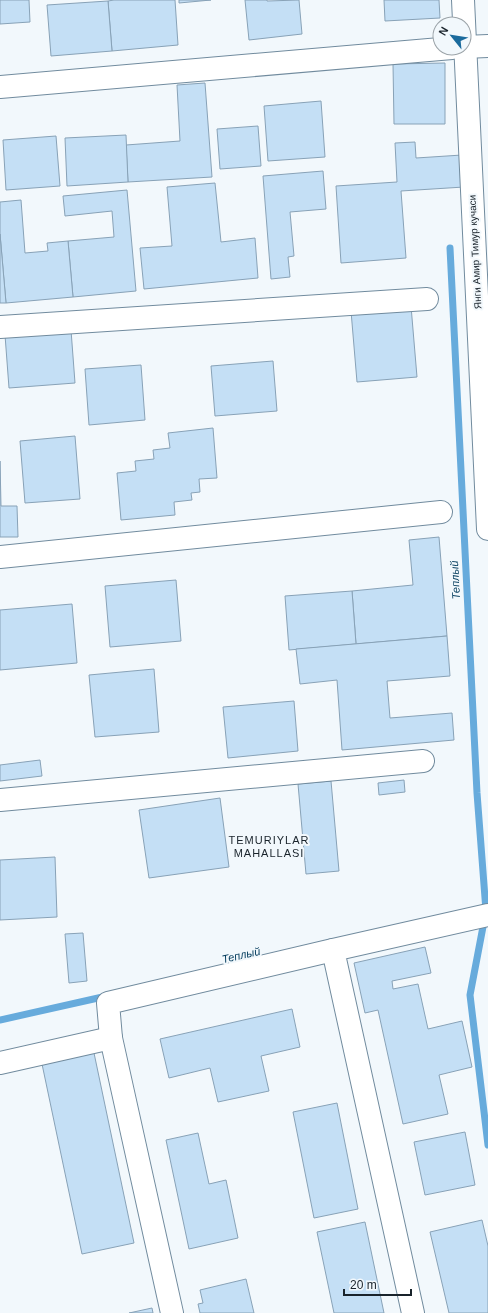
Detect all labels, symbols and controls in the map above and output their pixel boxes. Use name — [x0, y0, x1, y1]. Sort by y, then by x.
north arrow — [432, 16, 472, 56]
text: N — [436, 25, 451, 37]
street label: Янги Амир Тимур кучаси — [467, 195, 483, 309]
water label: Теплый — [448, 560, 462, 600]
district label: TEMURIYLAR MAHALLASI — [229, 834, 309, 859]
water label: Теплый — [221, 945, 261, 965]
scale bar — [344, 1271, 411, 1297]
text: 20 m — [350, 1278, 377, 1292]

